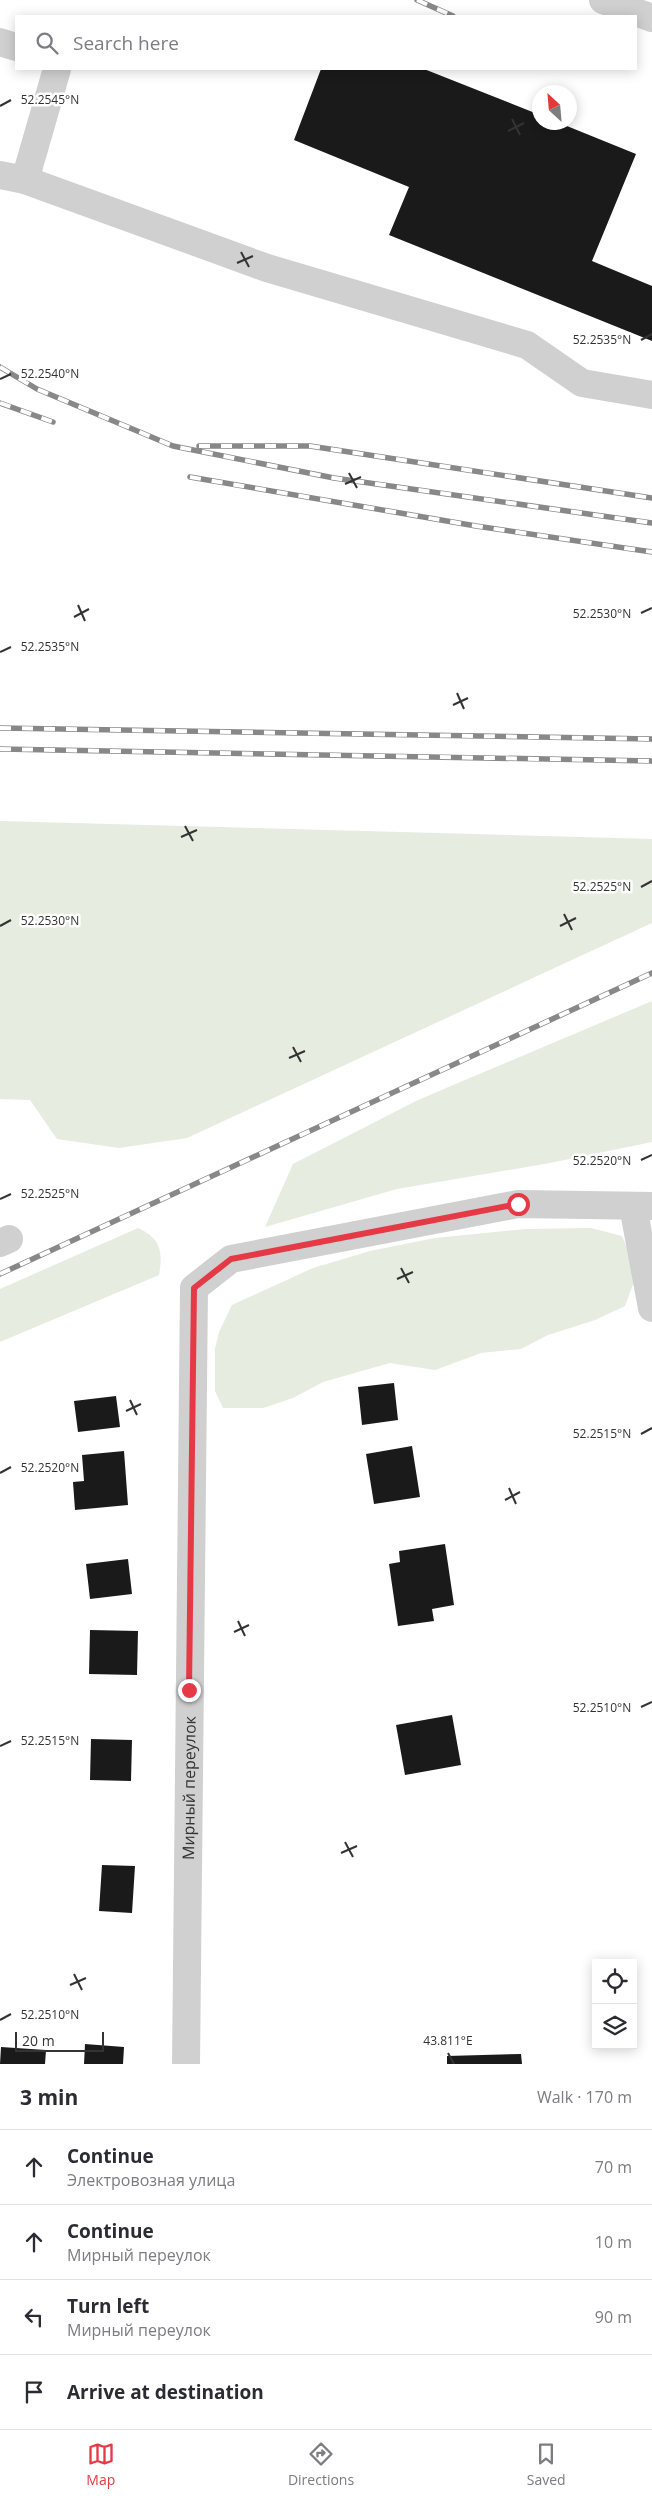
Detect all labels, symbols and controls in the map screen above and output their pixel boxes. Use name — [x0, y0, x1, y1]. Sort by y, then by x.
search box — [15, 15, 637, 70]
icon: search — [33, 29, 61, 57]
text: Search here — [73, 30, 179, 56]
north arrow — [532, 85, 577, 130]
text: 52.2545°N — [21, 91, 79, 108]
text: 52.2535°N — [573, 331, 631, 348]
text: 52.2540°N — [21, 365, 79, 382]
text: 52.2530°N — [573, 605, 631, 622]
text: 52.2535°N — [21, 638, 79, 655]
text: 52.2525°N — [573, 878, 631, 895]
text: 52.2530°N — [21, 912, 79, 929]
text: 52.2520°N — [573, 1152, 631, 1169]
text: 52.2525°N — [21, 1185, 79, 1202]
route start — [507, 1193, 530, 1216]
text: 52.2515°N — [573, 1425, 631, 1442]
text: 52.2520°N — [21, 1459, 79, 1476]
route end — [178, 1679, 201, 1702]
text: 52.2510°N — [573, 1699, 631, 1716]
street label: Мирный переулок — [177, 1715, 201, 1860]
text: 52.2515°N — [21, 1732, 79, 1749]
map controls — [592, 1959, 637, 2049]
button: locate — [592, 1959, 637, 2004]
button: layers — [592, 2004, 637, 2049]
text: 52.2510°N — [21, 2006, 79, 2023]
scale bar — [15, 2029, 104, 2052]
text: 20 m — [22, 2031, 55, 2050]
text: 43.811°E — [423, 2032, 473, 2049]
text: 3 min — [20, 2083, 78, 2111]
text: Walk · 170 m — [537, 2086, 632, 2108]
text: Continue — [67, 2143, 154, 2169]
icon: ahead — [20, 2153, 48, 2181]
text: 70 m — [595, 2156, 632, 2178]
text: Электровозная улица — [67, 2169, 235, 2191]
text: Continue — [67, 2218, 154, 2244]
icon: ahead — [20, 2228, 48, 2256]
text: 10 m — [595, 2231, 632, 2253]
text: Мирный переулок — [67, 2244, 211, 2266]
text: Turn left — [67, 2293, 149, 2319]
icon: left — [20, 2303, 48, 2331]
text: 90 m — [595, 2306, 632, 2328]
text: Мирный переулок — [67, 2319, 211, 2341]
icon: arrive — [20, 2378, 48, 2406]
text: Arrive at destination — [67, 2379, 264, 2405]
tab: Map — [86, 2440, 115, 2489]
tab: Directions — [288, 2440, 354, 2489]
tab: Saved — [527, 2440, 566, 2489]

